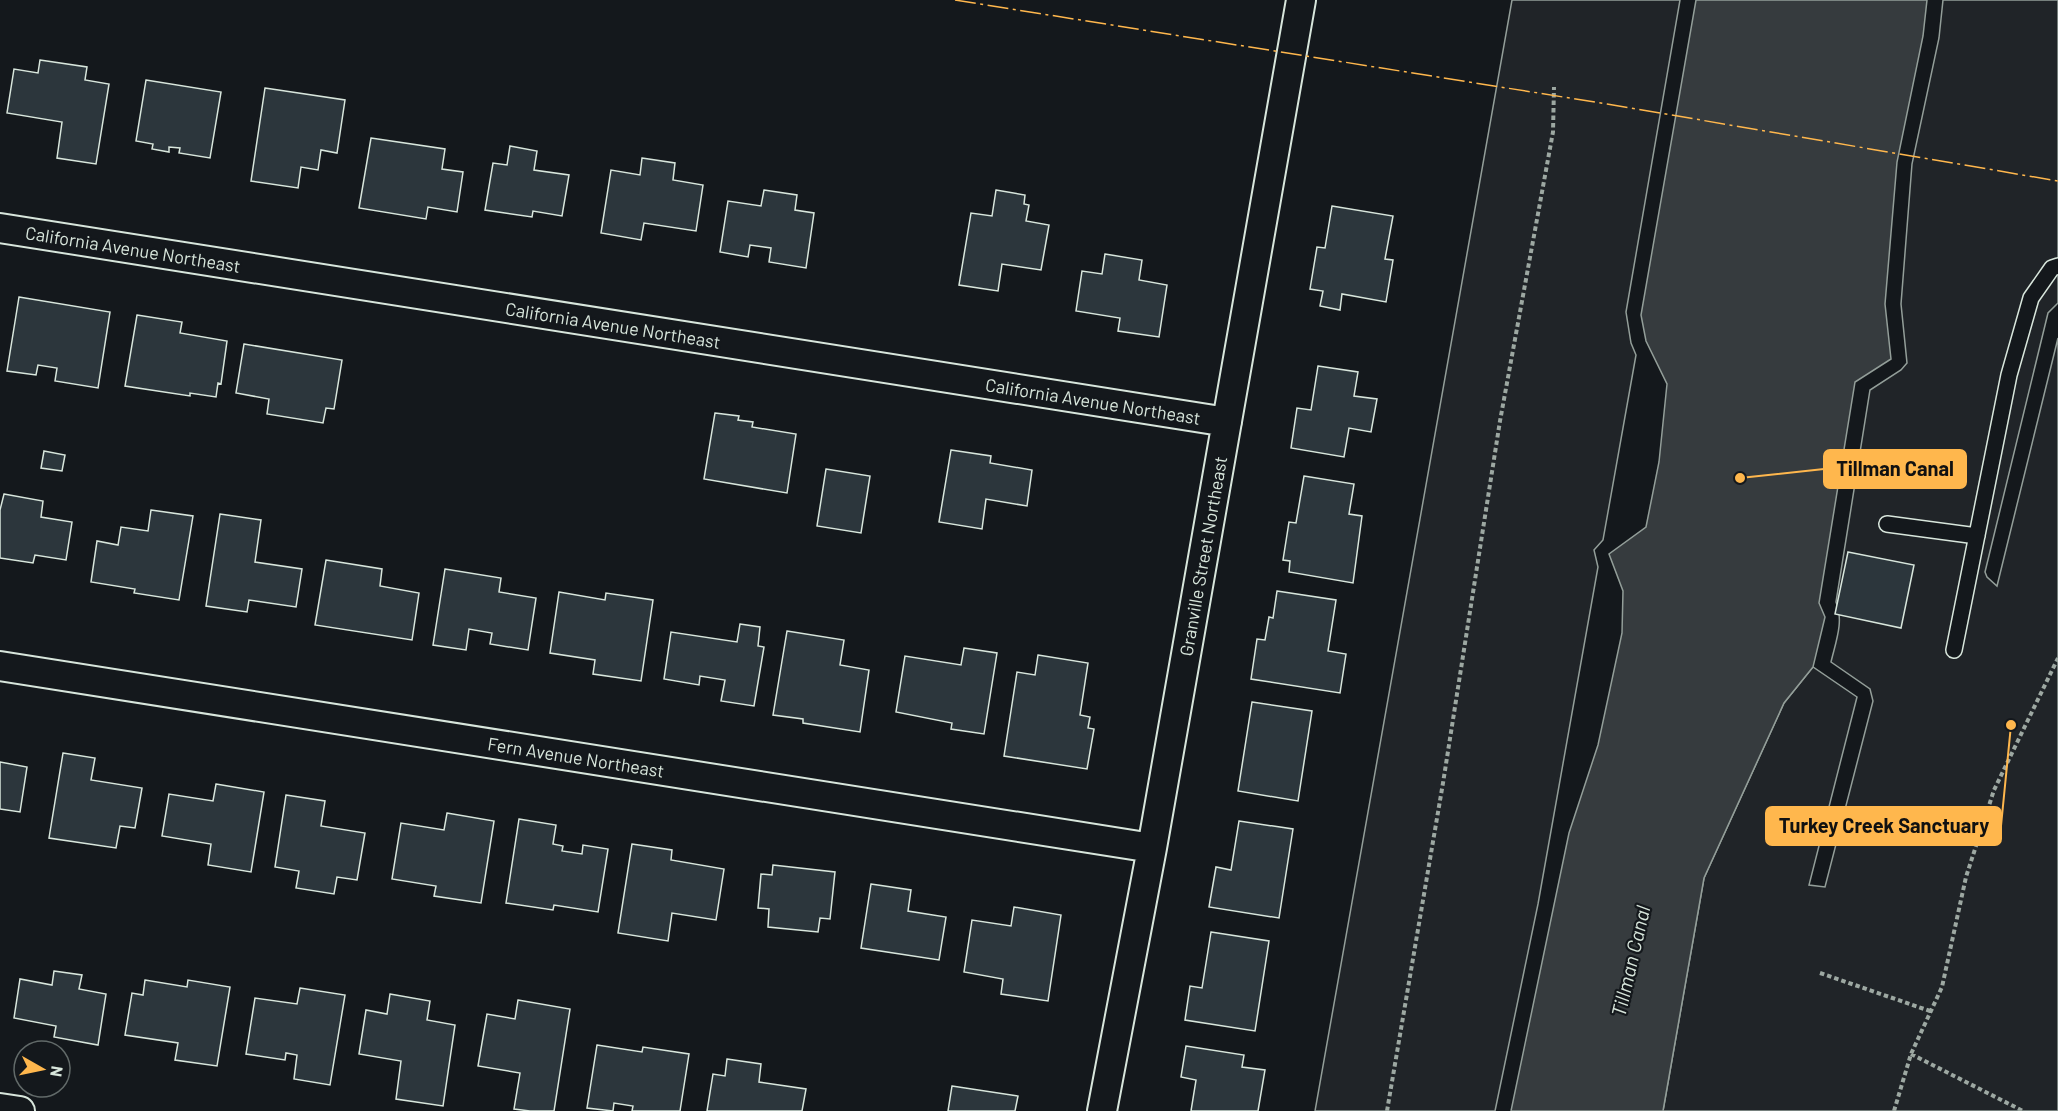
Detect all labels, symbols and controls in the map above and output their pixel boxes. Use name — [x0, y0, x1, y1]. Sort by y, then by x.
street label: California Avenue Northeast — [24, 221, 242, 277]
street label: California Avenue Northeast — [504, 297, 722, 353]
street label: California Avenue Northeast — [984, 373, 1202, 429]
callout: Tillman Canal — [1824, 450, 1966, 488]
street label: Granville Street Northeast — [1175, 454, 1231, 658]
text: Tillman Canal — [1836, 456, 1954, 480]
street label: Fern Avenue Northeast — [486, 732, 666, 782]
callout: Turkey Creek Sanctuary — [1766, 807, 2001, 845]
text: Turkey Creek Sanctuary — [1779, 813, 1989, 837]
water label: Tillman Canal — [1606, 903, 1655, 1019]
north arrow — [12, 1039, 72, 1099]
text: N — [47, 1065, 68, 1078]

